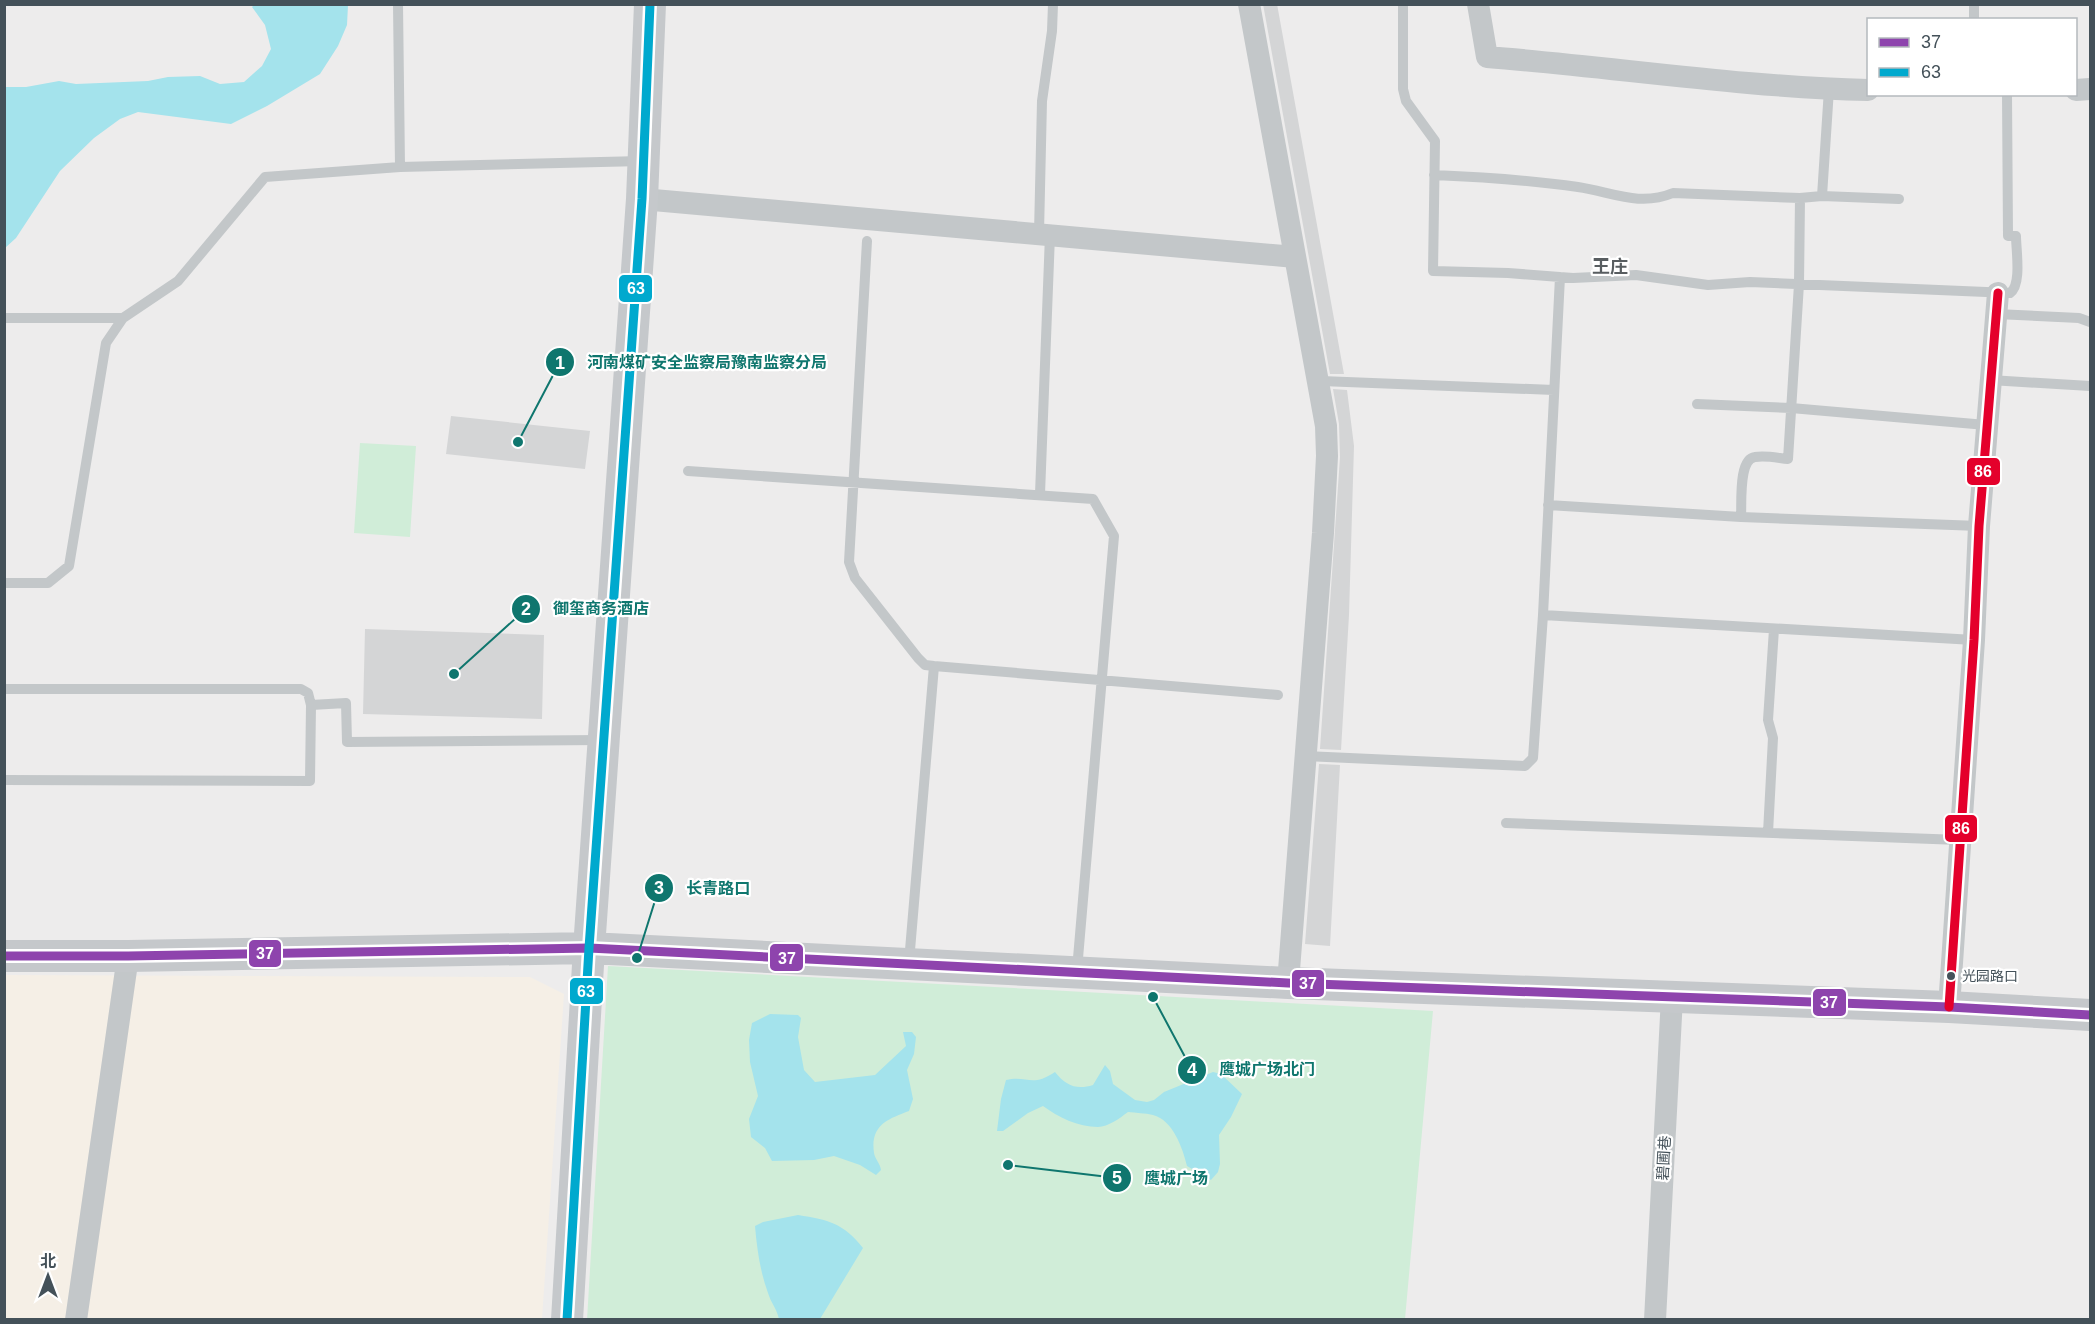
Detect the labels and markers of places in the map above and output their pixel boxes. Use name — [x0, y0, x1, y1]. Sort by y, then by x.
callout: 河南煤矿安全监察局豫南监察分局 — [545, 345, 839, 379]
callout: 御玺商务酒店 — [511, 592, 661, 626]
callout: 长青路口 — [644, 871, 762, 905]
place label: 光园路口 — [1962, 968, 2018, 984]
marker: 光园路口 — [1945, 970, 1957, 982]
callout: 鹰城广场北门 — [1177, 1053, 1327, 1087]
callout: 鹰城广场 — [1102, 1161, 1220, 1195]

